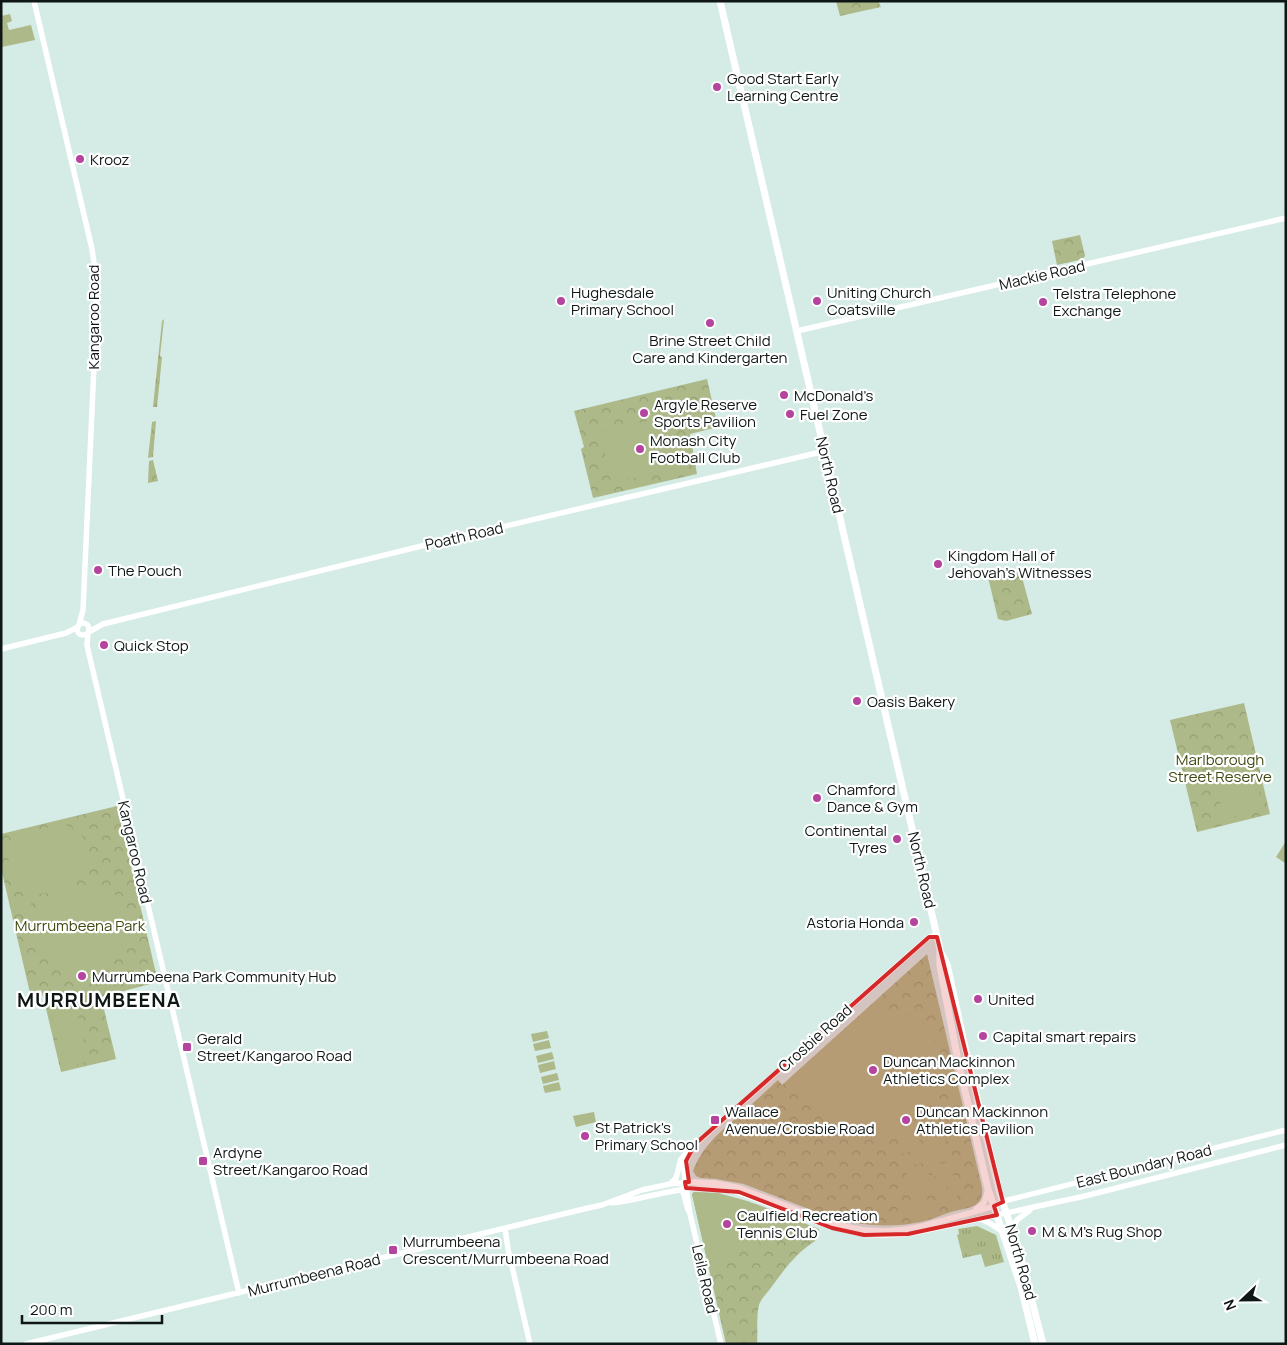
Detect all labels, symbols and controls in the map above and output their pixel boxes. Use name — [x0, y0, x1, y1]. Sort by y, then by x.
place label: Good Start Early Learning Centre — [727, 68, 839, 106]
marker: Good Start Early Learning Centre — [711, 81, 723, 93]
place label: Krooz — [90, 149, 130, 170]
marker: Krooz — [74, 153, 86, 165]
street label: Mackie Road — [997, 255, 1087, 295]
street label: Kangaroo Road — [83, 265, 104, 369]
place label: Hughesdale Primary School — [571, 282, 674, 320]
place label: Uniting Church Coatsville — [827, 282, 931, 320]
place label: Telstra Telephone Exchange — [1053, 283, 1176, 321]
marker: Hughesdale Primary School — [555, 295, 567, 307]
marker: Uniting Church Coatsville — [811, 295, 823, 307]
marker: Telstra Telephone Exchange — [1037, 296, 1049, 308]
marker: Brine Street Child Care and Kindergarten — [704, 317, 716, 329]
place label: Brine Street Child Care and Kindergarten — [633, 330, 788, 368]
place label: McDonald's — [794, 385, 873, 406]
marker: McDonald's — [778, 389, 790, 401]
place label: Argyle Reserve Sports Pavilion — [654, 394, 757, 432]
place label: Fuel Zone — [800, 404, 868, 425]
marker: Argyle Reserve Sports Pavilion — [638, 407, 650, 419]
marker: Fuel Zone — [784, 408, 796, 420]
place label: Monash City Football Club — [650, 430, 740, 468]
street label: North Road — [811, 435, 849, 515]
marker: Monash City Football Club — [634, 443, 646, 455]
street label: Poath Road — [423, 517, 505, 555]
place label: Kingdom Hall of Jehovah's Witnesses — [948, 545, 1092, 583]
marker: Kingdom Hall of Jehovah's Witnesses — [932, 558, 944, 570]
place label: The Pouch — [108, 560, 182, 581]
marker: The Pouch — [92, 564, 104, 576]
place label: Quick Stop — [114, 635, 189, 656]
marker: Quick Stop — [98, 639, 110, 651]
place label: Oasis Bakery — [867, 691, 955, 712]
marker: Oasis Bakery — [851, 695, 863, 707]
park label: Marlborough Street Reserve — [1168, 749, 1272, 787]
place label: Chamford Dance & Gym — [827, 779, 918, 817]
marker: Chamford Dance & Gym — [811, 792, 823, 804]
street label: Kangaroo Road — [113, 799, 157, 905]
place label: Continental Tyres — [805, 820, 887, 858]
street label: North Road — [903, 830, 941, 910]
marker: Continental Tyres — [891, 833, 903, 845]
place label: Astoria Honda — [807, 912, 904, 933]
park label: Murrumbeena Park — [15, 915, 146, 936]
marker: Astoria Honda — [908, 916, 920, 928]
place label: Murrumbeena Park Community Hub — [92, 966, 337, 987]
marker: Murrumbeena Park Community Hub — [76, 970, 88, 982]
district label: MURRUMBEENA — [17, 986, 181, 1013]
place label: United — [988, 989, 1034, 1010]
marker: United — [972, 993, 984, 1005]
street label: Crosbie Road — [774, 999, 856, 1077]
place label: Capital smart repairs — [993, 1026, 1136, 1047]
place label: Gerald Street/Kangaroo Road — [197, 1028, 352, 1066]
marker: Capital smart repairs — [977, 1030, 989, 1042]
marker: Gerald Street/Kangaroo Road — [181, 1041, 193, 1053]
place label: Duncan Mackinnon Athletics Complex — [883, 1051, 1015, 1089]
marker: Duncan Mackinnon Athletics Complex — [867, 1064, 879, 1076]
place label: Wallace Avenue/Crosbie Road — [725, 1101, 875, 1139]
place label: Duncan Mackinnon Athletics Pavilion — [916, 1101, 1048, 1139]
marker: Wallace Avenue/Crosbie Road — [709, 1114, 721, 1126]
marker: Duncan Mackinnon Athletics Pavilion — [900, 1114, 912, 1126]
place label: St Patrick's Primary School — [595, 1117, 698, 1155]
marker: St Patrick's Primary School — [579, 1130, 591, 1142]
street label: East Boundary Road — [1074, 1139, 1214, 1193]
place label: Ardyne Street/Kangaroo Road — [213, 1142, 368, 1180]
marker: Ardyne Street/Kangaroo Road — [197, 1155, 209, 1167]
place label: Caulfield Recreation Tennis Club — [737, 1205, 878, 1243]
marker: Caulfield Recreation Tennis Club — [721, 1218, 733, 1230]
place label: M & M's Rug Shop — [1042, 1221, 1162, 1242]
street label: North Road — [1000, 1222, 1042, 1302]
marker: M & M's Rug Shop — [1026, 1225, 1038, 1237]
place label: Murrumbeena Crescent/Murrumbeena Road — [403, 1231, 609, 1269]
street label: Leila Road — [687, 1242, 723, 1316]
marker: Murrumbeena Crescent/Murrumbeena Road — [387, 1244, 399, 1256]
street label: Murrumbeena Road — [246, 1248, 382, 1302]
north arrow — [1217, 1275, 1267, 1325]
scale bar — [22, 1292, 162, 1324]
text: N — [1219, 1297, 1240, 1313]
text: 200 m — [30, 1299, 73, 1320]

